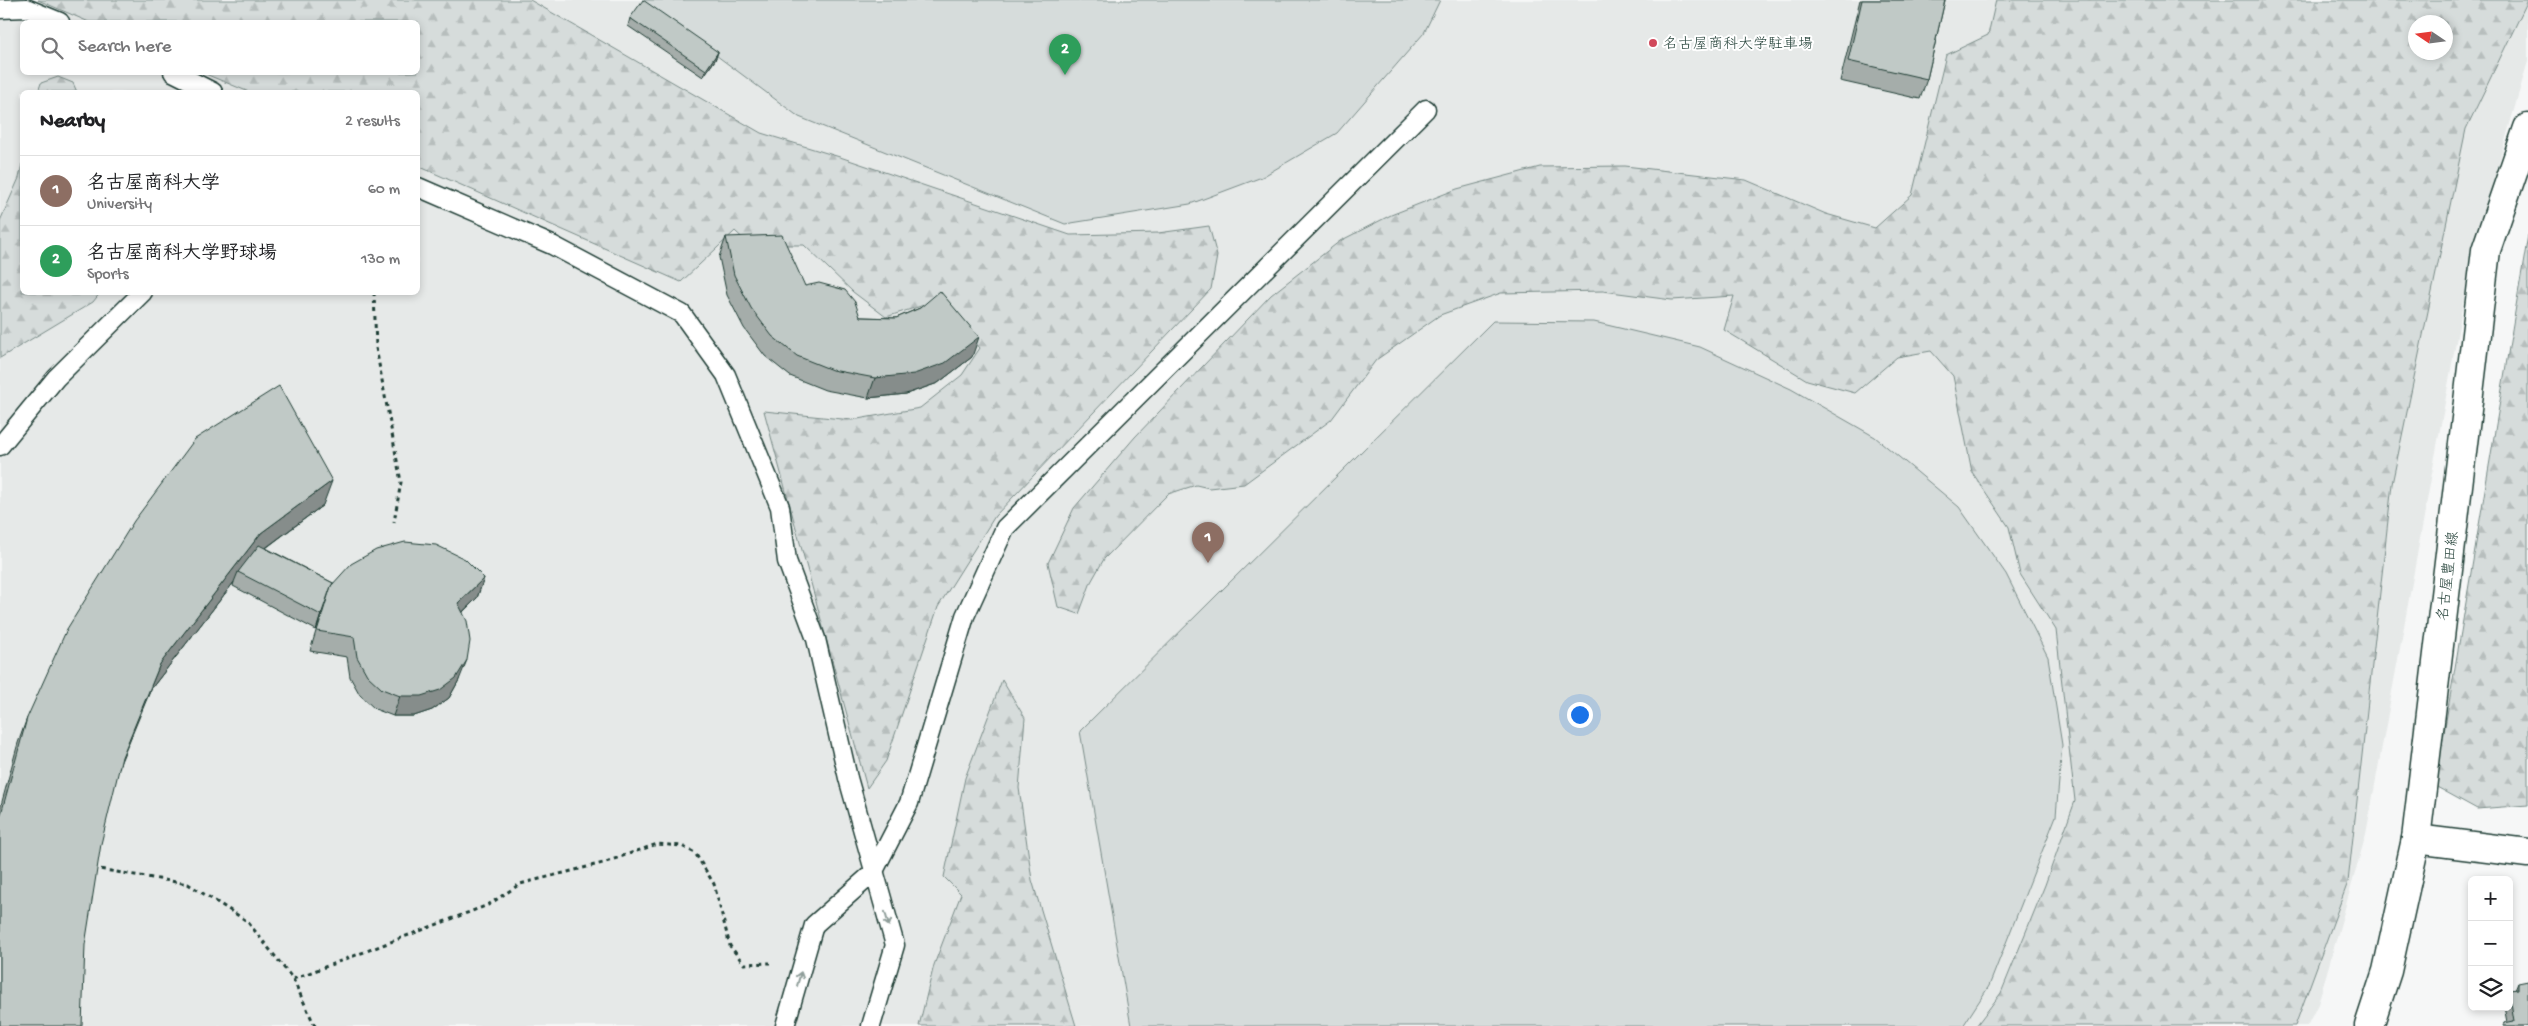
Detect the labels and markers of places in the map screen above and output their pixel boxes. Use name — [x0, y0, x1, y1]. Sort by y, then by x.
pin: 2 — [1049, 34, 1081, 75]
place label: 名古屋商科大学駐車場 — [1663, 35, 1813, 54]
marker: 名古屋商科大学駐車場 — [1647, 37, 1659, 49]
pin: 1 — [1192, 522, 1224, 563]

